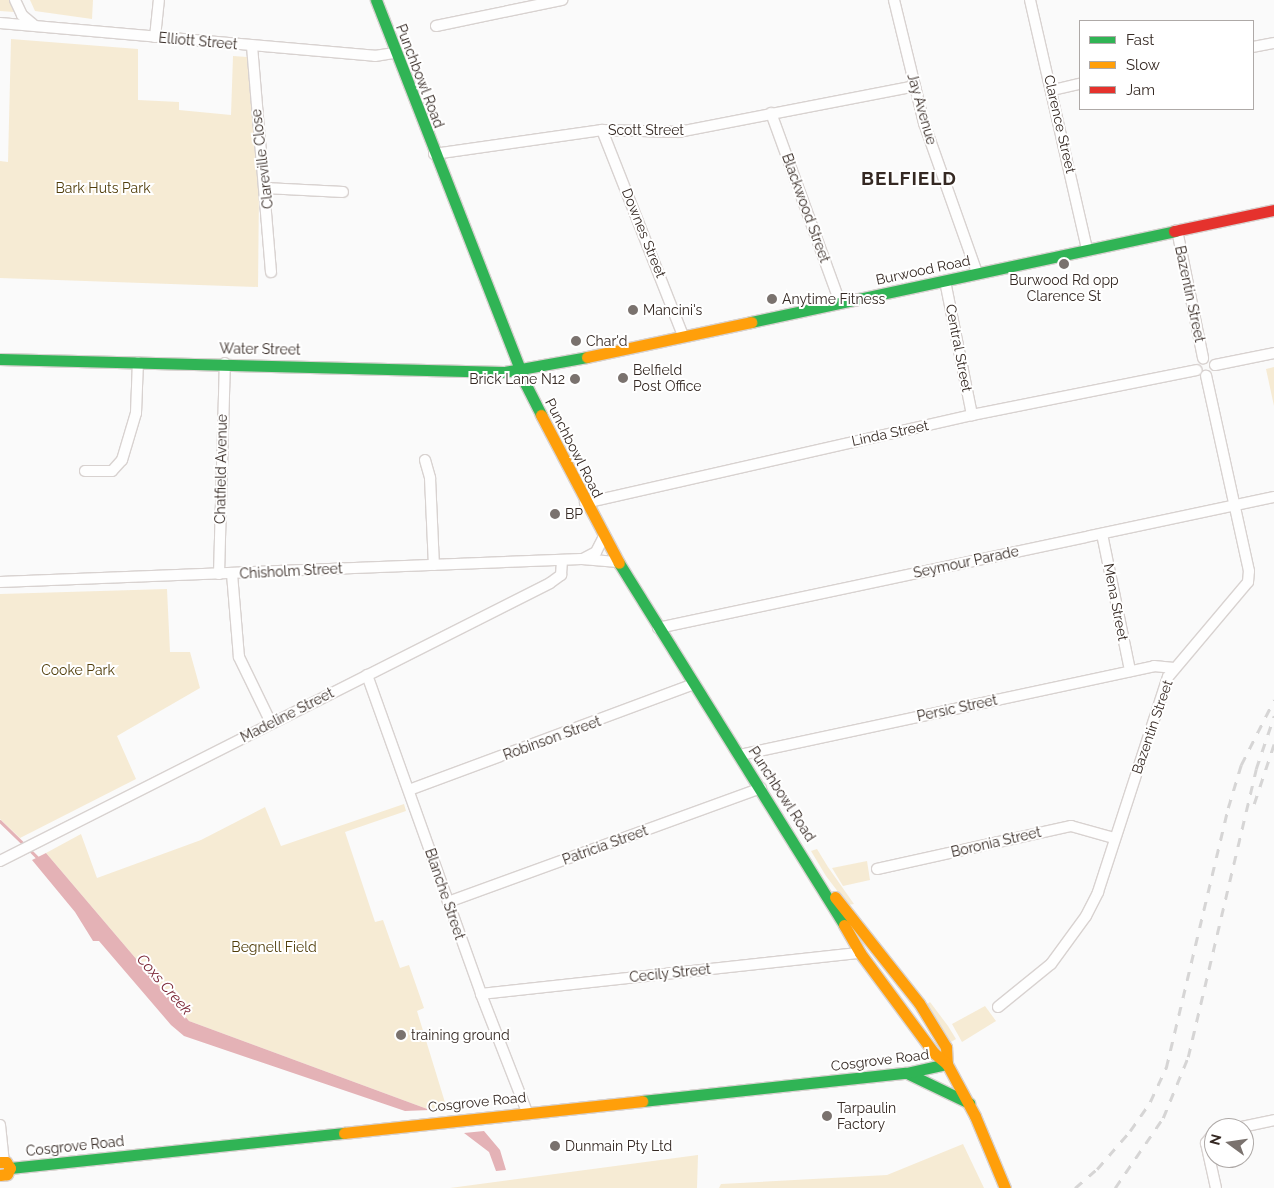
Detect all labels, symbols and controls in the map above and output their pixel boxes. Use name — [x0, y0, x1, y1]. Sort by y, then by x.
legend — [1079, 20, 1254, 110]
street label: Punchbowl Road — [392, 22, 448, 130]
street label: Elliott Street — [158, 29, 238, 53]
text: Fast — [1126, 31, 1154, 49]
text: Slow — [1126, 56, 1160, 74]
street label: Jay Avenue — [904, 71, 940, 147]
street label: Clarence Street — [1041, 73, 1079, 175]
text: Jam — [1126, 81, 1155, 99]
street label: Clareville Close — [248, 108, 276, 210]
street label: Scott Street — [608, 122, 684, 138]
street label: Blackwood Street — [778, 151, 834, 265]
district label: BELFIELD — [860, 168, 958, 190]
park label: Bark Huts Park — [55, 180, 151, 196]
street label: Downes Street — [618, 186, 670, 280]
street label: Bazentin Street — [1172, 244, 1208, 344]
street label: Burwood Road — [874, 252, 972, 288]
marker: Burwood Rd opp Clarence St — [1058, 258, 1070, 270]
place label: Burwood Rd opp Clarence St — [1009, 272, 1119, 304]
place label: Anytime Fitness — [782, 291, 885, 307]
marker: Anytime Fitness — [766, 293, 778, 305]
place label: Mancini's — [643, 302, 702, 318]
street label: Central Street — [942, 303, 976, 393]
marker: Mancini's — [627, 304, 639, 316]
place label: Char'd — [586, 333, 628, 349]
marker: Char'd — [570, 335, 582, 347]
street label: Water Street — [219, 340, 301, 358]
place label: Belfield Post Office — [633, 362, 702, 394]
place label: Brick Lane N12 — [469, 371, 565, 387]
marker: Belfield Post Office — [617, 372, 629, 384]
marker: Brick Lane N12 — [569, 373, 581, 385]
street label: Punchbowl Road — [542, 395, 606, 501]
street label: Chatfield Avenue — [212, 414, 230, 524]
street label: Linda Street — [850, 417, 930, 449]
place label: BP — [565, 506, 583, 522]
marker: BP — [549, 508, 561, 520]
street label: Seymour Parade — [912, 543, 1020, 581]
street label: Chisholm Street — [239, 560, 343, 582]
street label: Mena Street — [1100, 562, 1132, 642]
park label: Cooke Park — [41, 662, 115, 678]
street label: Bazentin Street — [1128, 678, 1176, 776]
street label: Madeline Street — [238, 684, 336, 746]
street label: Persic Street — [915, 691, 999, 725]
street label: Robinson Street — [501, 713, 603, 763]
street label: Punchbowl Road — [745, 743, 819, 845]
street label: Patricia Street — [560, 822, 650, 868]
street label: Boronia Street — [949, 823, 1043, 861]
street label: Blanche Street — [422, 846, 468, 942]
park label: Begnell Field — [231, 939, 317, 955]
water label: Coxs Creek — [133, 951, 195, 1019]
street label: Cecily Street — [628, 960, 712, 986]
place label: training ground — [411, 1027, 510, 1043]
marker: training ground — [395, 1029, 407, 1041]
street label: Cosgrove Road — [830, 1046, 930, 1074]
street label: Cosgrove Road — [427, 1088, 527, 1116]
place label: Tarpaulin Factory — [837, 1100, 896, 1132]
marker: Tarpaulin Factory — [821, 1110, 833, 1122]
north arrow — [1204, 1118, 1254, 1168]
street label: Cosgrove Road — [25, 1132, 125, 1160]
text: N — [1206, 1132, 1224, 1147]
place label: Dunmain Pty Ltd — [565, 1138, 673, 1154]
marker: Dunmain Pty Ltd — [549, 1140, 561, 1152]

